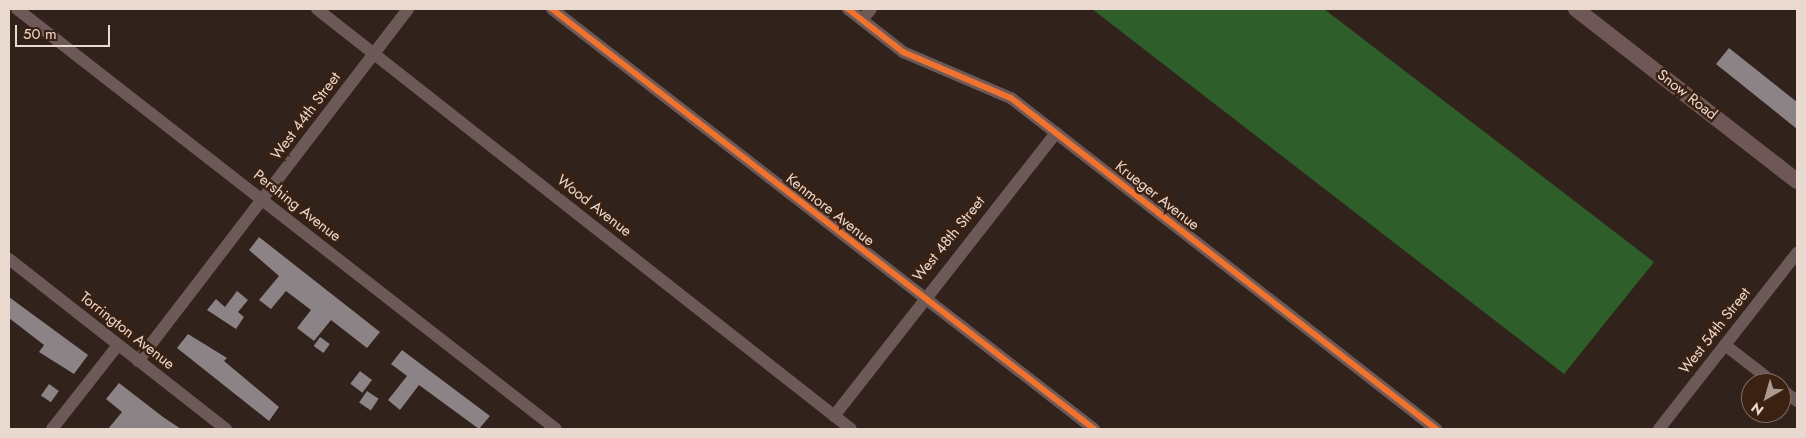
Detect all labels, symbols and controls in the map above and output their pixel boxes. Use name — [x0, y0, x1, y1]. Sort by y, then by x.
scale bar — [18, 15, 112, 47]
text: 50 m — [23, 23, 57, 45]
street label: Snow Road — [1653, 66, 1721, 124]
street label: West 44th Street — [267, 69, 345, 163]
street label: Krueger Avenue — [1111, 158, 1203, 234]
street label: Pershing Avenue — [250, 166, 344, 246]
street label: Kenmore Avenue — [782, 170, 878, 250]
street label: Wood Avenue — [553, 171, 635, 241]
street label: West 48th Street — [909, 193, 989, 285]
street label: West 54th Street — [1676, 284, 1754, 378]
street label: Torrington Avenue — [76, 288, 178, 374]
north arrow — [1741, 373, 1791, 423]
text: N — [1747, 398, 1768, 420]

